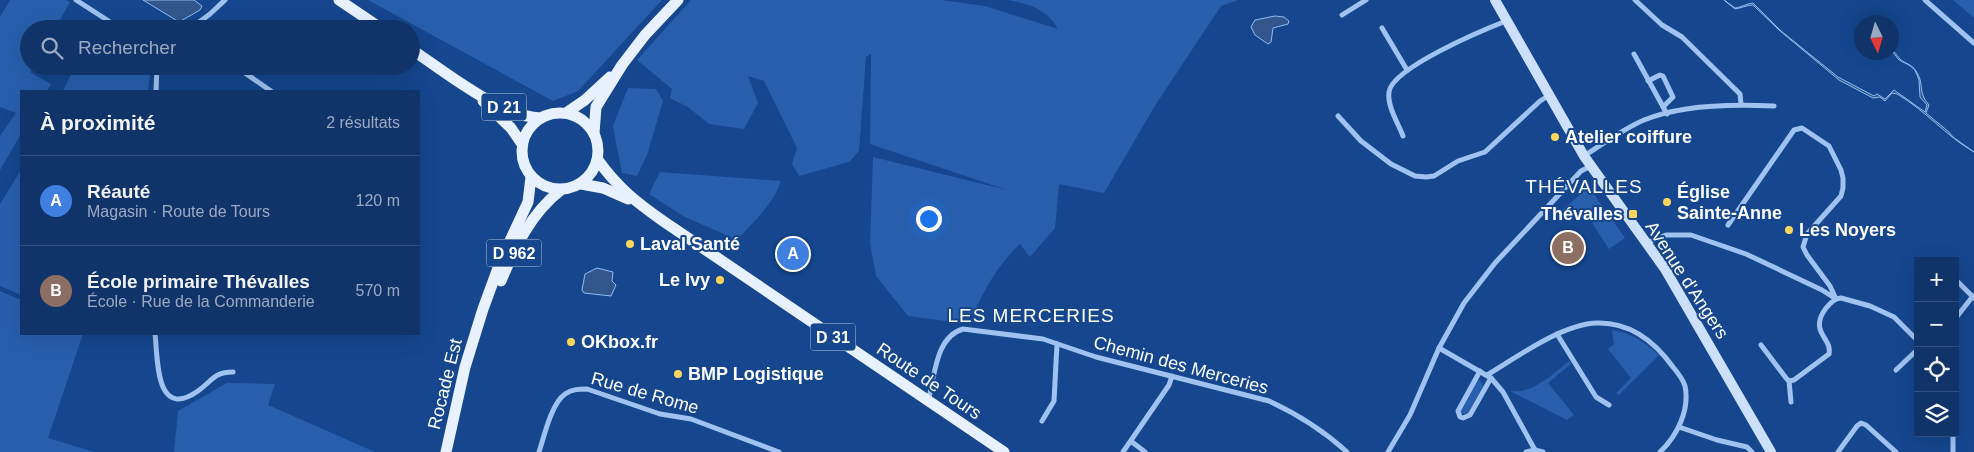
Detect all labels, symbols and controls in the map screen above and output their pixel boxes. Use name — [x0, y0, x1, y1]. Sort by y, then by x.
north arrow — [1854, 15, 1899, 60]
search box — [20, 20, 420, 75]
icon: search — [38, 34, 66, 62]
text: Rechercher — [78, 37, 176, 58]
road number: D 21 — [482, 94, 526, 120]
text: À proximité — [40, 111, 156, 134]
text: 2 résultats — [326, 114, 400, 131]
place label: Atelier coiffure — [1565, 127, 1692, 147]
marker: Atelier coiffure — [1549, 131, 1561, 143]
district label: THÉVALLES — [1525, 176, 1643, 197]
text: Réauté — [87, 181, 150, 202]
place label: Église Sainte-Anne — [1677, 181, 1782, 223]
text: A — [50, 192, 62, 209]
text: 120 m — [356, 192, 400, 209]
marker: Église Sainte-Anne — [1661, 196, 1673, 208]
text: Magasin · Route de Tours — [87, 203, 270, 220]
place label: Thévalles — [1541, 204, 1623, 224]
your location — [916, 206, 942, 232]
marker: Thévalles — [1627, 208, 1639, 220]
street label: Avenue d'Angers — [1642, 217, 1732, 343]
place label: Les Noyers — [1799, 220, 1896, 240]
marker: Les Noyers — [1783, 224, 1795, 236]
pin: B — [1552, 229, 1584, 267]
place label: Laval Santé — [640, 234, 740, 254]
pin: A — [777, 235, 809, 273]
marker: Laval Santé — [624, 238, 636, 250]
road number: D 962 — [486, 240, 542, 266]
map controls — [1914, 257, 1959, 437]
button: + — [1914, 257, 1959, 302]
place label: Le Ivy — [659, 270, 710, 290]
text: École primaire Thévalles — [87, 271, 310, 292]
marker: Le Ivy — [714, 274, 726, 286]
text: B — [50, 282, 62, 299]
text: 570 m — [356, 282, 400, 299]
text: École · Rue de la Commanderie — [87, 293, 315, 310]
button: − — [1914, 302, 1959, 347]
district label: LES MERCERIES — [947, 305, 1115, 326]
road number: D 31 — [810, 324, 856, 351]
place label: OKbox.fr — [581, 332, 658, 352]
street label: Chemin des Merceries — [1091, 332, 1271, 398]
street label: Rocade Est — [424, 336, 466, 432]
marker: OKbox.fr — [565, 336, 577, 348]
street label: Route de Tours — [873, 339, 985, 423]
button: locate — [1914, 347, 1959, 392]
place label: BMP Logistique — [688, 364, 824, 384]
street label: Rue de Rome — [589, 368, 701, 418]
marker: BMP Logistique — [672, 368, 684, 380]
button: layers — [1914, 392, 1959, 437]

